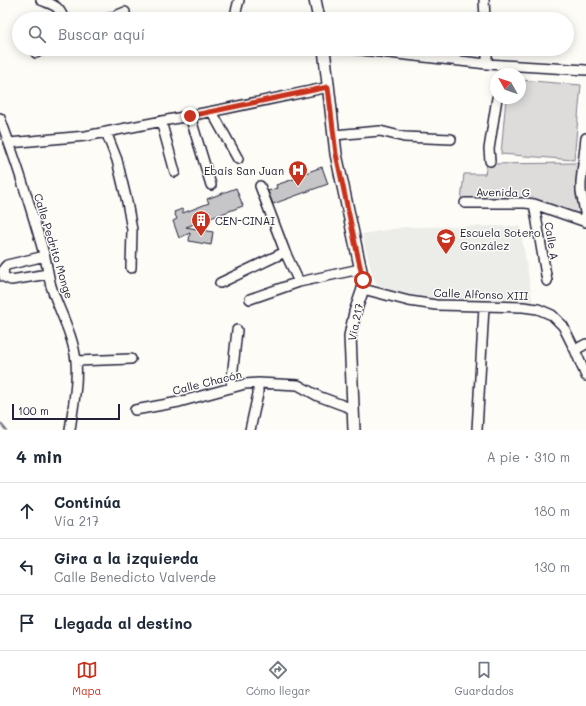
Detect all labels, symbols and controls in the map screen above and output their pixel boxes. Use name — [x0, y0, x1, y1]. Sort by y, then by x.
search box — [12, 12, 574, 56]
icon: search — [26, 23, 48, 45]
text: Buscar aquí — [58, 24, 145, 44]
north arrow — [490, 68, 526, 104]
route end — [181, 107, 199, 125]
hospital icon: Ebais San Juan — [287, 159, 309, 187]
place label: Ebais San Juan — [204, 163, 284, 178]
street label: Avenida G — [476, 184, 530, 200]
street label: Calle Pedrito Monge — [31, 191, 77, 301]
building icon: CEN-CINAI — [190, 209, 212, 237]
place label: CEN-CINAI — [215, 213, 275, 228]
street label: Calle A — [542, 221, 562, 261]
place label: Escuela Sotero González — [460, 225, 541, 253]
school or university icon: Escuela Sotero González — [435, 227, 457, 255]
route start — [354, 271, 372, 289]
street label: Calle Alfonso XIII — [433, 285, 529, 303]
street label: Vía 217 — [344, 302, 366, 342]
street label: Calle Chacón — [171, 366, 243, 398]
scale bar — [12, 402, 120, 421]
text: 100 m — [18, 403, 49, 418]
text: 4 min — [16, 445, 62, 467]
text: A pie · 310 m — [487, 448, 570, 465]
text: Continúa — [54, 492, 121, 512]
icon: ahead — [16, 500, 38, 522]
text: 180 m — [534, 502, 570, 519]
text: Vía 217 — [54, 512, 99, 529]
text: Gira a la izquierda — [54, 548, 199, 568]
icon: left — [16, 556, 38, 578]
text: 130 m — [534, 558, 570, 575]
text: Calle Benedicto Valverde — [54, 568, 216, 585]
icon: arrive — [16, 612, 38, 634]
text: Llegada al destino — [54, 613, 192, 633]
tab: Mapa — [72, 659, 101, 698]
tab: Cómo llegar — [246, 659, 310, 698]
tab: Guardados — [455, 659, 514, 698]

